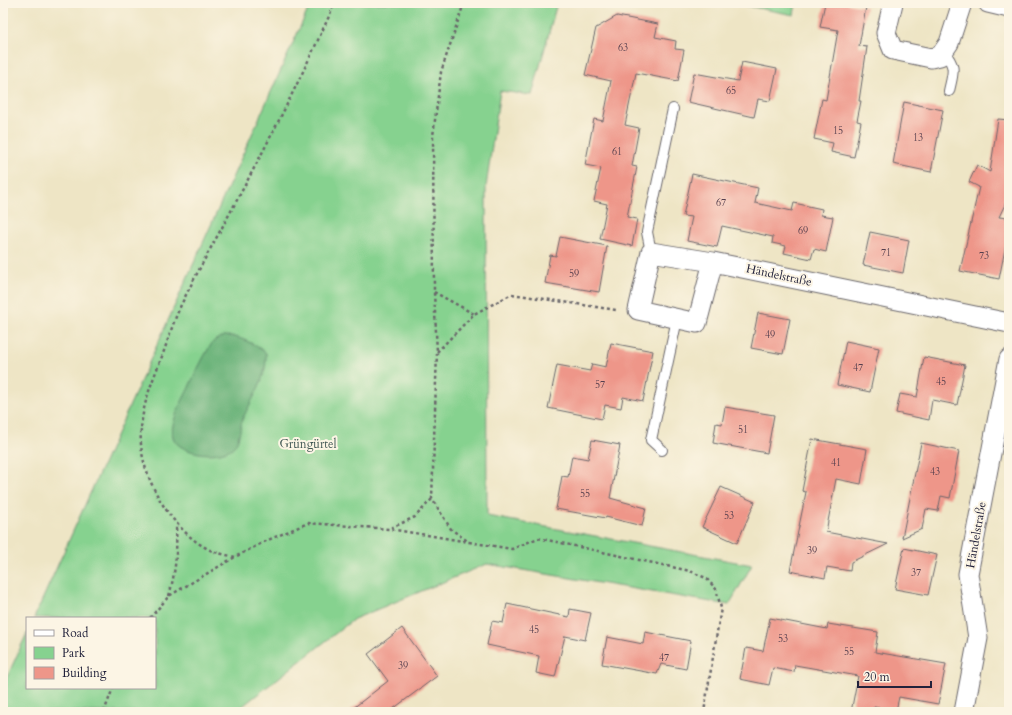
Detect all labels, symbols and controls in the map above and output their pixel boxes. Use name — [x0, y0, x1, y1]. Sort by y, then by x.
house number: 63 — [618, 41, 628, 55]
house number: 65 — [726, 84, 736, 98]
house number: 15 — [833, 124, 843, 138]
house number: 13 — [913, 131, 923, 145]
house number: 61 — [612, 145, 622, 159]
house number: 67 — [716, 196, 726, 210]
house number: 69 — [798, 224, 808, 238]
house number: 71 — [881, 246, 891, 260]
house number: 73 — [979, 249, 989, 263]
street label: Händelstraße — [745, 260, 813, 290]
house number: 59 — [569, 267, 579, 281]
house number: 49 — [765, 328, 775, 342]
house number: 47 — [853, 361, 863, 375]
house number: 45 — [936, 375, 946, 389]
house number: 57 — [595, 378, 605, 392]
house number: 51 — [738, 423, 748, 437]
park label: Grüngürtel — [279, 436, 337, 452]
house number: 41 — [831, 456, 841, 470]
house number: 43 — [930, 465, 940, 479]
house number: 55 — [580, 487, 590, 501]
street label: Händelstraße — [962, 501, 990, 569]
house number: 53 — [724, 509, 734, 523]
house number: 39 — [807, 544, 817, 558]
house number: 37 — [911, 566, 921, 580]
legend — [26, 617, 156, 689]
house number: 45 — [529, 623, 539, 637]
text: Road — [62, 625, 89, 641]
house number: 53 — [778, 632, 788, 646]
text: Park — [62, 645, 86, 661]
house number: 55 — [844, 645, 854, 659]
house number: 47 — [659, 651, 669, 665]
house number: 39 — [398, 659, 408, 673]
scale bar — [858, 663, 931, 689]
text: Building — [62, 665, 107, 681]
text: 20 m — [864, 669, 891, 685]

